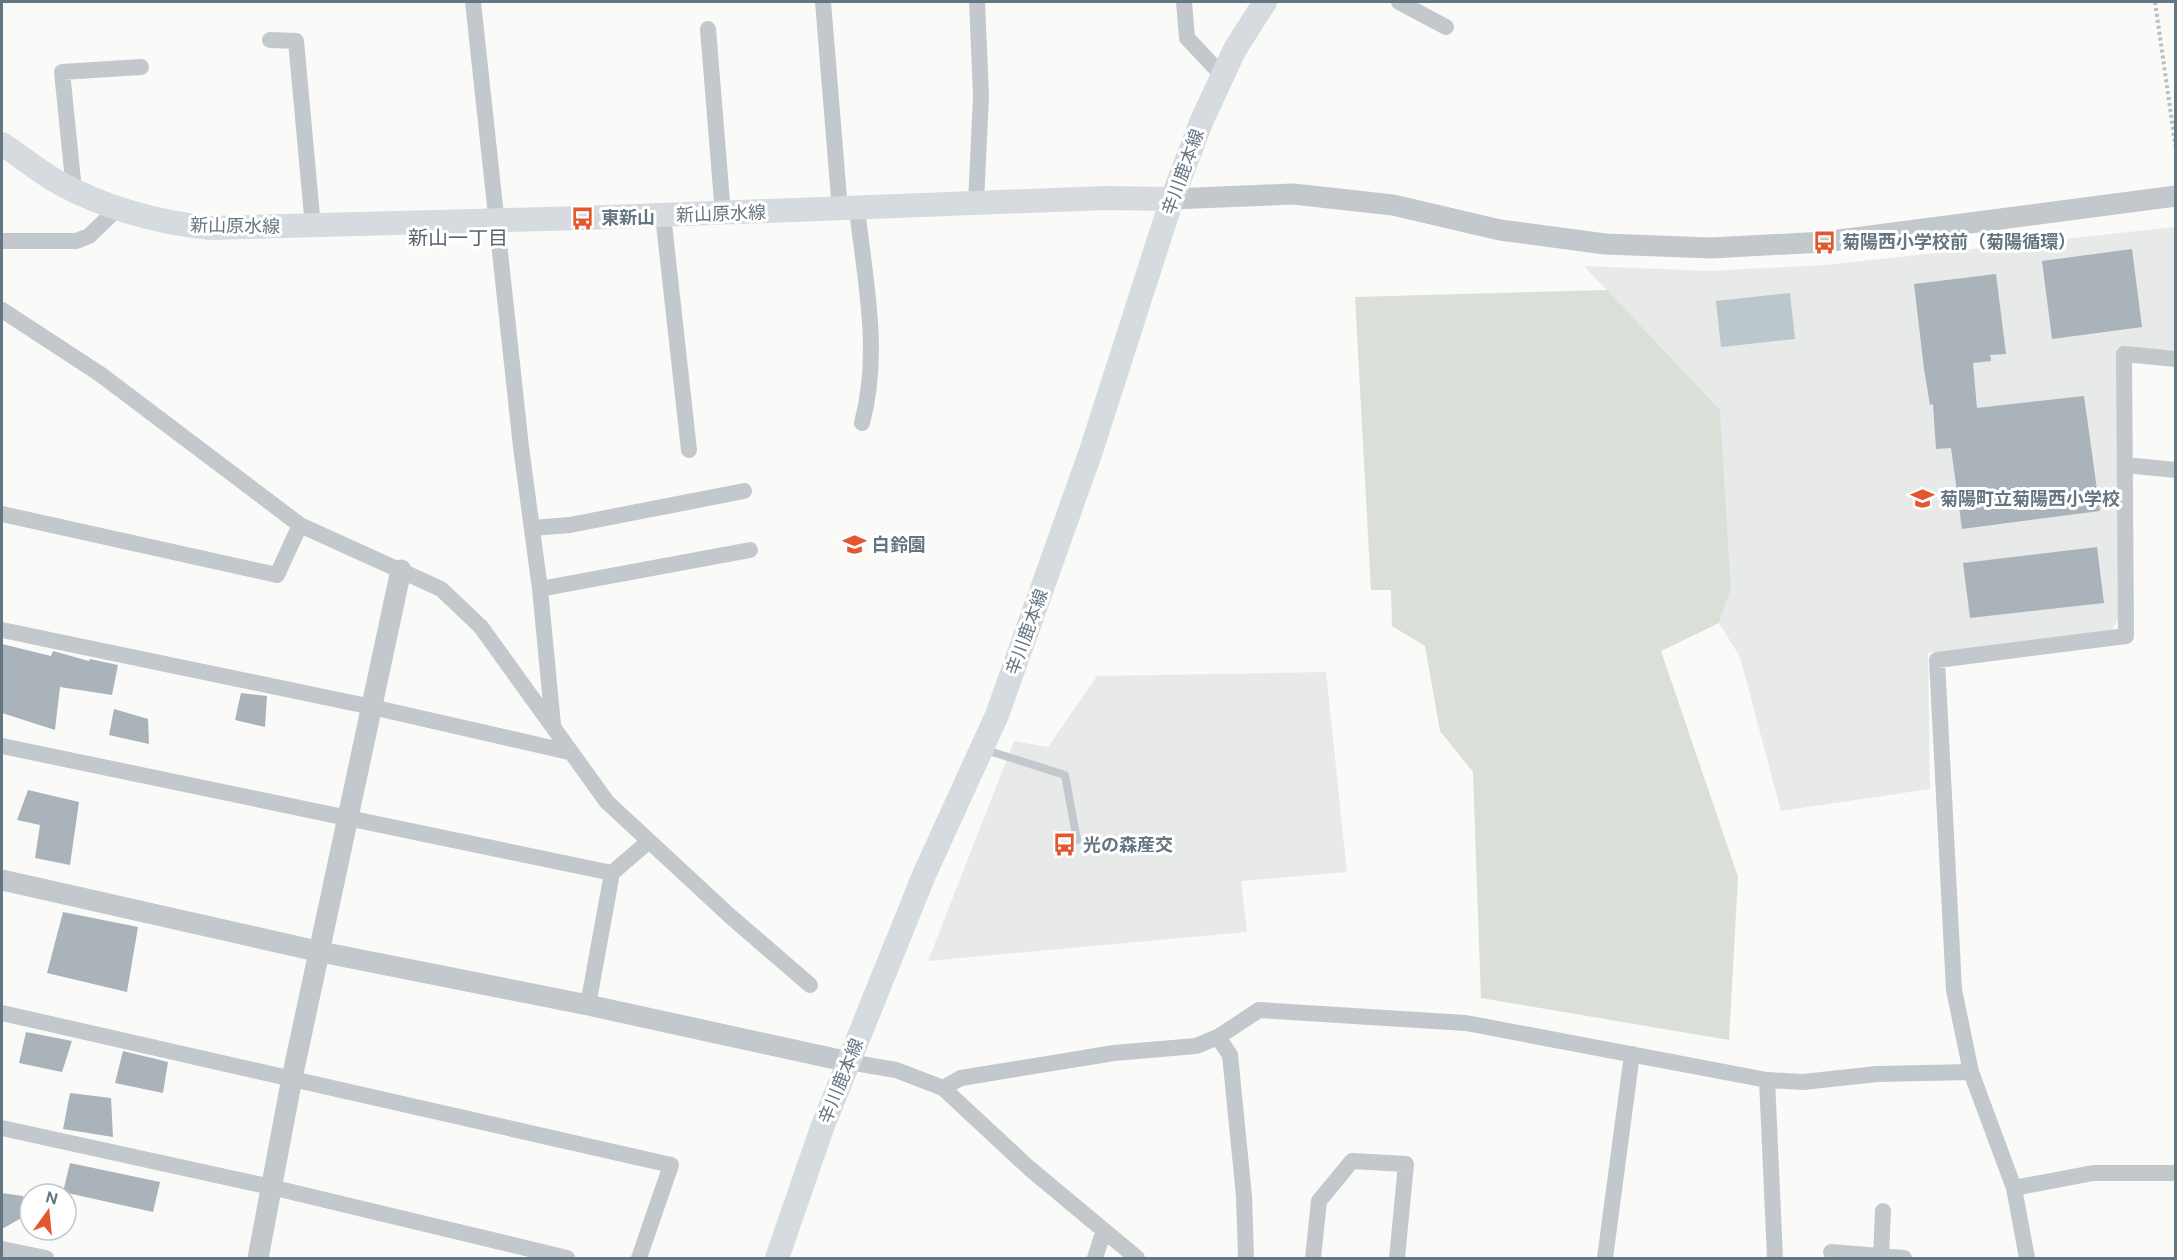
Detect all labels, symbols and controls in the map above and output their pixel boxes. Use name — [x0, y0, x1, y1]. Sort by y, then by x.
street label: 辛川鹿本線 — [1156, 126, 1210, 218]
street label: 新山原水線 — [676, 200, 766, 228]
bus stop icon: 東新山 — [570, 205, 596, 231]
place label: 東新山 — [601, 206, 655, 230]
street label: 新山原水線 — [190, 213, 280, 239]
district label: 新山一丁目 — [408, 225, 508, 251]
bus stop icon: 菊陽西小学校前（菊陽循環） — [1811, 229, 1837, 255]
place label: 菊陽西小学校前（菊陽循環） — [1842, 230, 2076, 254]
school or university icon: 菊陽町立菊陽西小学校 — [1909, 486, 1935, 512]
place label: 菊陽町立菊陽西小学校 — [1940, 487, 2120, 511]
school or university icon: 白鈴園 — [841, 532, 867, 558]
place label: 白鈴園 — [872, 533, 926, 557]
street label: 辛川鹿本線 — [1000, 586, 1054, 678]
bus stop icon: 光の森産交 — [1052, 832, 1078, 858]
place label: 光の森産交 — [1083, 833, 1173, 857]
street label: 辛川鹿本線 — [813, 1035, 869, 1127]
north arrow — [18, 1182, 78, 1242]
text: N — [43, 1186, 60, 1210]

